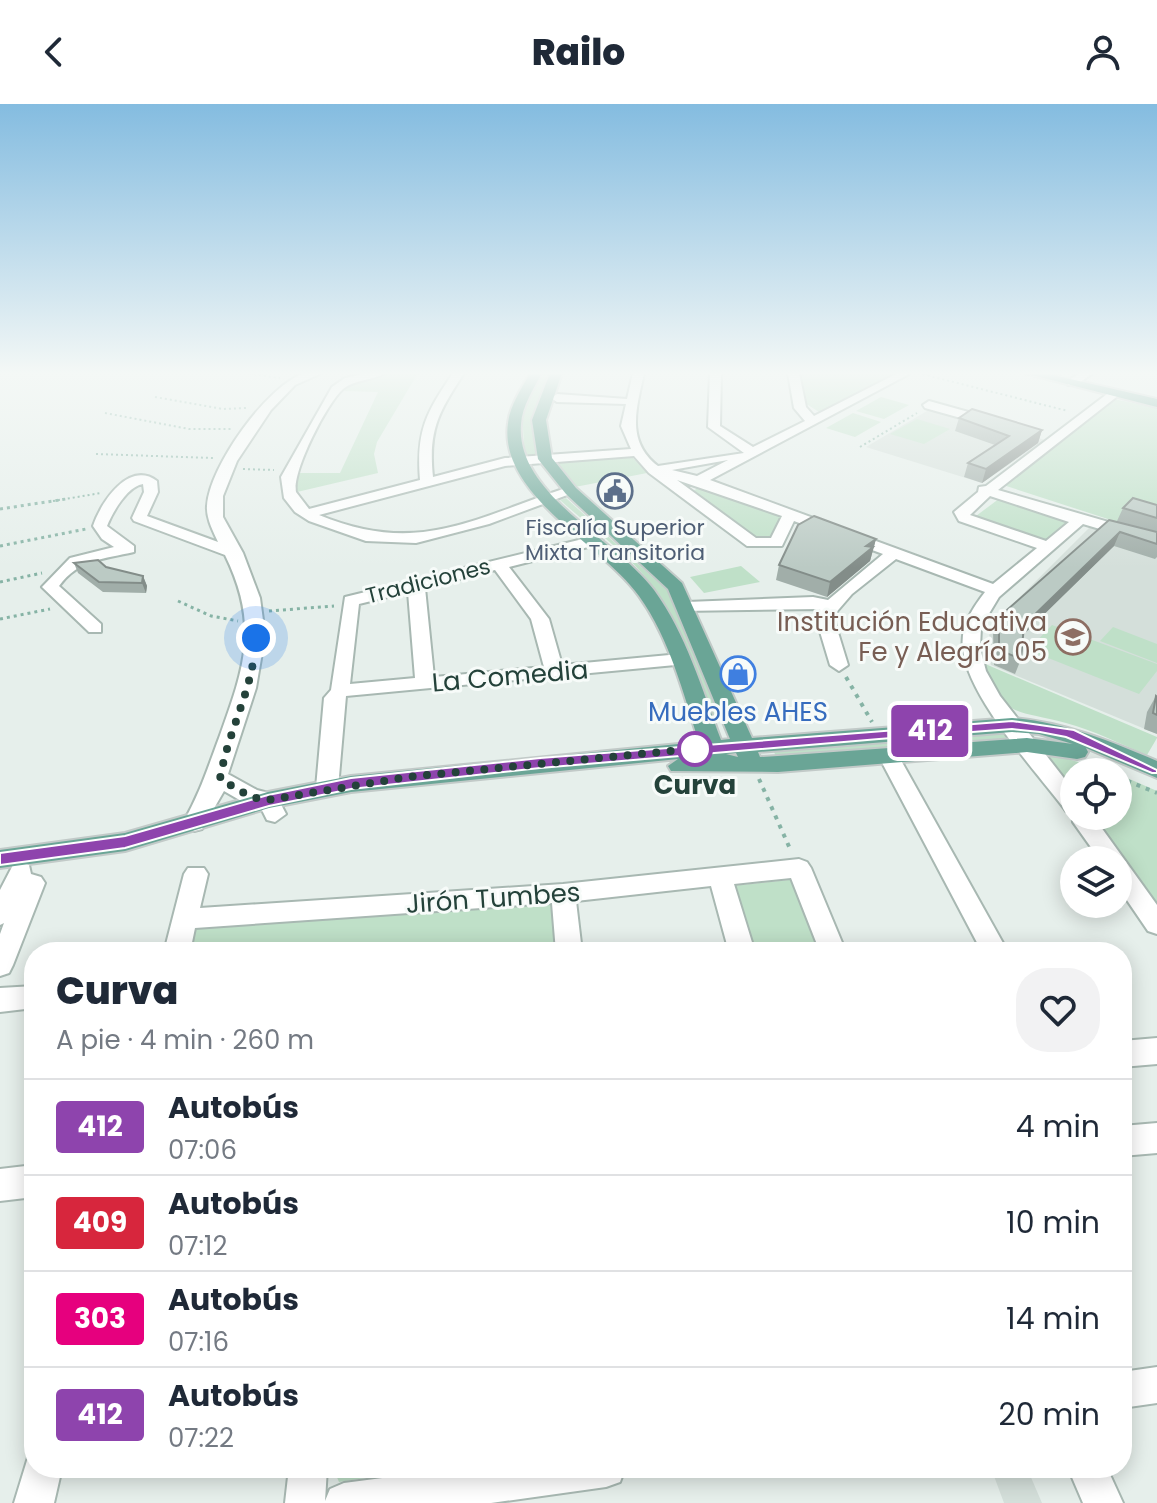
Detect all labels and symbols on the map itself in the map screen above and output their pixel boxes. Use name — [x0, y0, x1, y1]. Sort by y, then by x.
public building icon: Fiscalía Superior Mixta Transitoria — [596, 472, 634, 510]
place label: Fiscalía Superior Mixta Transitoria — [525, 512, 705, 568]
street label: Tradiciones — [362, 551, 494, 611]
place label: Institución Educativa Fe y Alegría 05 — [777, 604, 1047, 670]
your location — [236, 618, 276, 658]
school or university icon: Institución Educativa Fe y Alegría 05 — [1054, 618, 1092, 656]
street label: La Comedia — [430, 651, 590, 701]
shop icon: Muebles AHES — [719, 655, 757, 693]
place label: Muebles AHES — [648, 694, 828, 730]
line badge: 412 — [884, 705, 976, 757]
marker: Curva — [678, 732, 712, 766]
place label: Curva — [654, 767, 736, 803]
street label: Jirón Tumbes — [405, 874, 581, 922]

